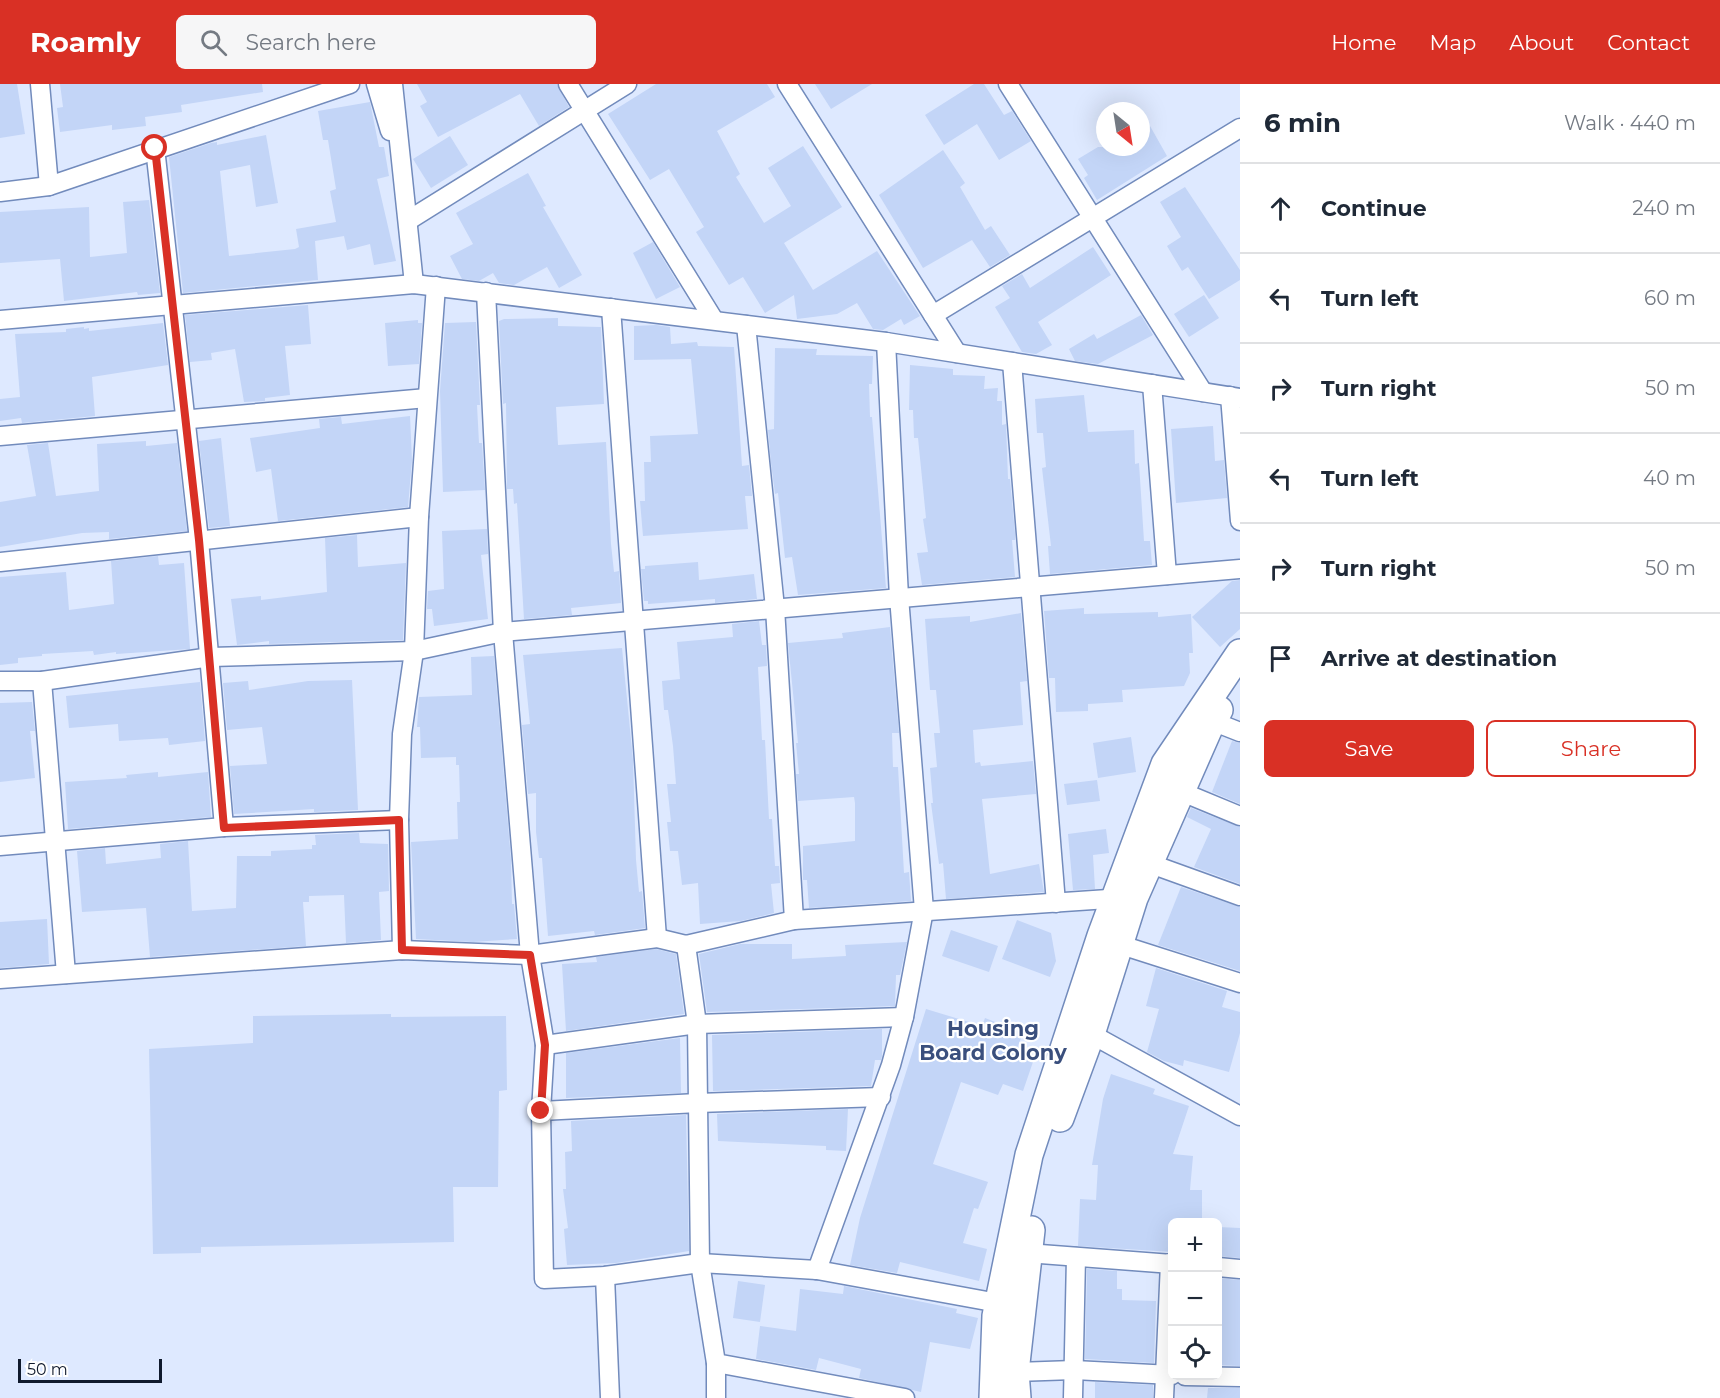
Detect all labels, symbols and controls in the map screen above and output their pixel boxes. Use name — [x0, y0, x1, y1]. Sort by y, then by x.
search box — [176, 15, 596, 69]
text: Roamly — [30, 25, 140, 59]
icon: search — [197, 26, 230, 59]
text: Search here — [245, 29, 376, 56]
text: Home — [1331, 30, 1396, 55]
text: Map — [1429, 30, 1476, 55]
text: About — [1509, 30, 1574, 55]
text: Contact — [1607, 30, 1690, 55]
north arrow — [1096, 102, 1150, 156]
text: 6 min — [1264, 107, 1341, 139]
text: Walk · 440 m — [1564, 111, 1696, 135]
route start — [141, 134, 167, 160]
icon: ahead — [1264, 192, 1297, 225]
text: Continue — [1321, 195, 1427, 222]
text: 240 m — [1632, 196, 1696, 220]
icon: left — [1264, 282, 1297, 315]
text: Turn left — [1321, 285, 1419, 312]
text: 60 m — [1644, 286, 1696, 310]
icon: right — [1264, 372, 1297, 405]
text: Turn right — [1321, 375, 1436, 402]
text: 50 m — [1645, 376, 1696, 400]
icon: left — [1264, 462, 1297, 495]
text: Turn left — [1321, 465, 1419, 492]
text: 40 m — [1643, 466, 1696, 490]
icon: right — [1264, 552, 1297, 585]
text: Turn right — [1321, 555, 1436, 582]
text: 50 m — [1645, 556, 1696, 580]
icon: arrive — [1264, 642, 1297, 675]
text: Arrive at destination — [1321, 645, 1557, 672]
button: Save — [1264, 720, 1474, 777]
button: Share — [1486, 720, 1696, 777]
district label: Housing Board Colony — [919, 1016, 1067, 1065]
route end — [527, 1097, 553, 1123]
map controls — [1168, 1218, 1222, 1380]
button: + — [1168, 1218, 1222, 1272]
button: − — [1168, 1272, 1222, 1326]
button: locate — [1168, 1326, 1222, 1380]
scale bar — [18, 1356, 162, 1384]
text: 50 m — [27, 1360, 68, 1379]

